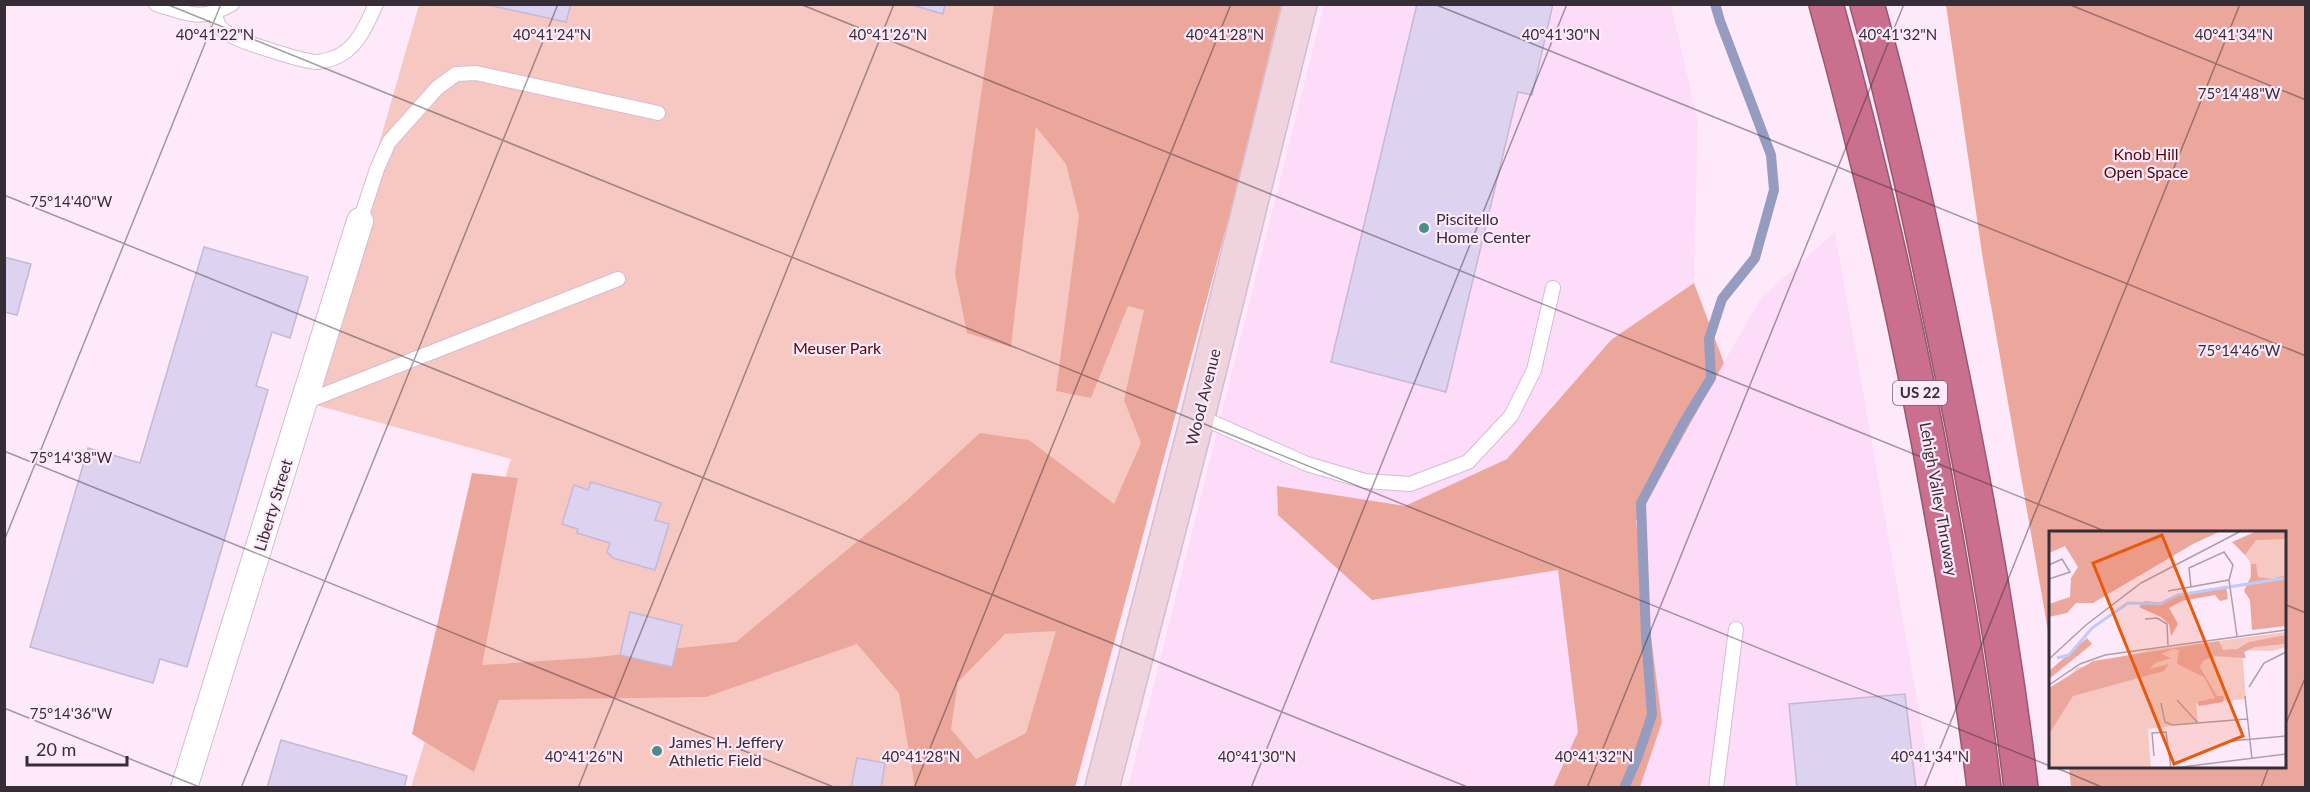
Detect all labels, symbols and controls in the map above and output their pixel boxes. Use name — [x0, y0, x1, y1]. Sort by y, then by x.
text: 40°41'22"N — [176, 25, 254, 43]
text: 40°41'24"N — [513, 25, 591, 43]
text: 40°41'26"N — [849, 25, 927, 43]
text: 40°41'28"N — [1186, 25, 1264, 43]
text: 40°41'30"N — [1522, 25, 1600, 43]
text: 40°41'32"N — [1859, 25, 1937, 43]
text: 40°41'34"N — [2195, 25, 2273, 43]
text: 75°14'48"W — [2198, 84, 2281, 102]
park label: Knob Hill Open Space — [2104, 144, 2188, 181]
text: 75°14'40"W — [30, 192, 113, 210]
place label: Piscitello Home Center — [1436, 209, 1531, 246]
marker: Piscitello Home Center — [1417, 221, 1431, 235]
park label: Meuser Park — [793, 338, 882, 357]
text: 75°14'46"W — [2198, 341, 2281, 359]
street label: Wood Avenue — [1181, 346, 1224, 447]
road number: US 22 — [1893, 381, 1947, 405]
street label: Lehigh Valley Thruway — [1917, 420, 1963, 578]
text: 75°14'38"W — [30, 448, 113, 466]
street label: Liberty Street — [250, 456, 296, 553]
inset map — [2049, 531, 2286, 768]
text: 75°14'36"W — [30, 704, 113, 722]
scale bar — [27, 729, 128, 767]
place label: James H. Jeffery Athletic Field — [669, 732, 784, 769]
text: 20 m — [36, 738, 76, 760]
marker: James H. Jeffery Athletic Field — [650, 744, 664, 758]
text: 40°41'26"N — [545, 747, 623, 765]
text: 40°41'28"N — [882, 747, 960, 765]
text: 40°41'30"N — [1218, 747, 1296, 765]
text: 40°41'32"N — [1555, 747, 1633, 765]
text: 40°41'34"N — [1891, 747, 1969, 765]

